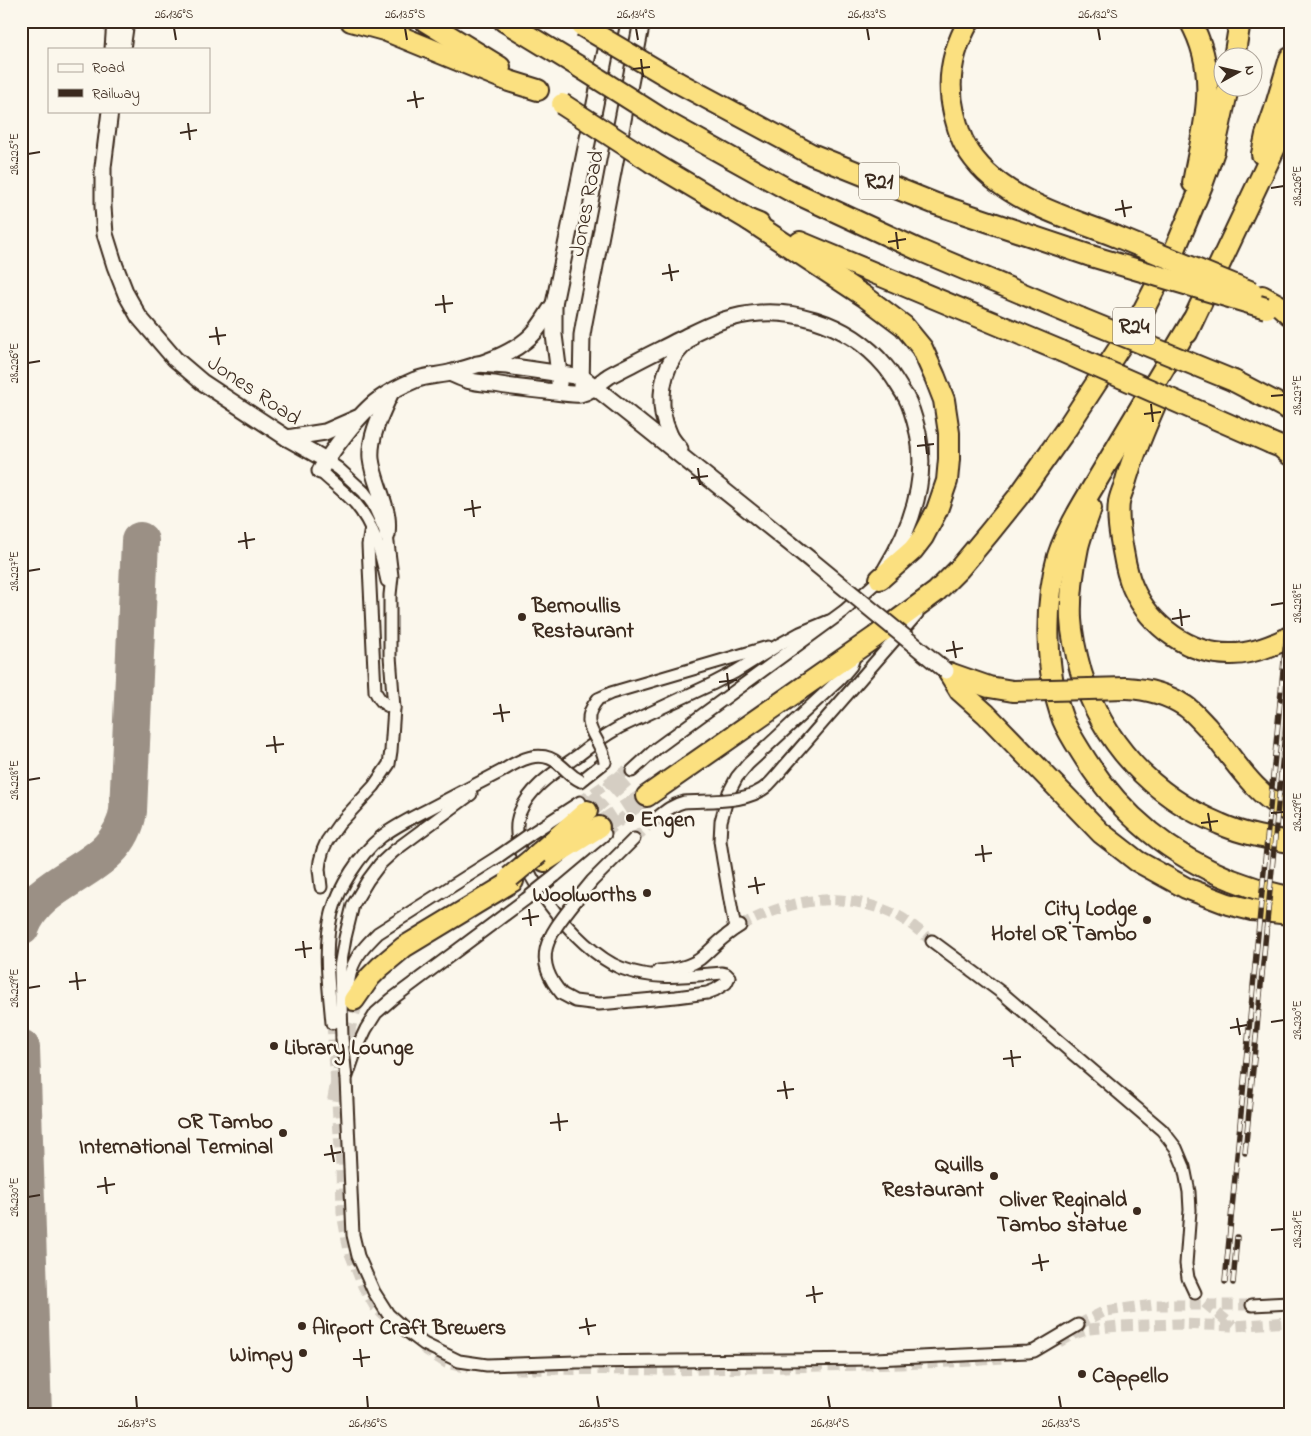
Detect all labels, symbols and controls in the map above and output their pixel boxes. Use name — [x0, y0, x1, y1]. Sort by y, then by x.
text: 26.136°S — [155, 6, 194, 24]
text: 26.135°S — [385, 6, 425, 24]
text: 26.134°S — [617, 6, 655, 24]
text: 26.133°S — [848, 6, 886, 24]
text: 26.132°S — [1078, 6, 1118, 24]
legend — [48, 48, 210, 112]
north arrow — [1214, 48, 1264, 98]
text: Road — [92, 57, 125, 79]
text: N — [1238, 64, 1260, 77]
text: Railway — [92, 83, 140, 106]
text: 28.225°E — [6, 133, 24, 175]
street label: Jones Road — [562, 148, 614, 259]
road number: R21 — [859, 162, 899, 200]
text: 28.226°E — [1289, 166, 1307, 206]
road number: R24 — [1113, 308, 1155, 344]
text: 28.226°E — [6, 343, 24, 383]
street label: Jones Road — [200, 348, 307, 435]
text: 28.227°E — [1289, 375, 1307, 415]
text: 28.227°E — [6, 551, 24, 591]
text: 28.228°E — [1289, 583, 1307, 623]
place label: Bernoullis Restaurant — [531, 591, 635, 648]
marker: Bernoullis Restaurant — [516, 611, 528, 623]
text: 28.228°E — [6, 760, 24, 800]
text: 28.229°E — [1289, 793, 1307, 831]
place label: Engen — [640, 805, 695, 838]
marker: Engen — [624, 812, 636, 824]
place label: Woolworths — [533, 880, 637, 912]
marker: Woolworths — [641, 887, 653, 899]
place label: City Lodge Hotel OR Tambo — [991, 894, 1138, 951]
marker: City Lodge Hotel OR Tambo — [1141, 914, 1153, 926]
text: 28.229°E — [6, 969, 24, 1007]
text: 28.230°E — [1289, 1000, 1307, 1040]
place label: Library Lounge — [284, 1033, 415, 1066]
marker: Library Lounge — [268, 1040, 280, 1052]
place label: OR Tambo International Terminal — [79, 1107, 273, 1164]
marker: OR Tambo International Terminal — [277, 1127, 289, 1139]
place label: Quills Restaurant — [882, 1150, 985, 1207]
marker: Quills Restaurant — [988, 1170, 1000, 1182]
text: 28.230°E — [6, 1177, 24, 1217]
place label: Oliver Reginald Tambo statue — [997, 1185, 1128, 1242]
marker: Oliver Reginald Tambo statue — [1131, 1205, 1143, 1217]
text: 28.231°E — [1289, 1210, 1307, 1248]
place label: Airport Craft Brewers — [312, 1313, 506, 1345]
marker: Airport Craft Brewers — [296, 1320, 308, 1332]
place label: Wimpy — [230, 1340, 293, 1373]
marker: Wimpy — [297, 1347, 309, 1359]
place label: Cappello — [1092, 1361, 1169, 1393]
marker: Cappello — [1076, 1368, 1088, 1380]
text: 26.137°S — [118, 1415, 156, 1433]
text: 26.136°S — [349, 1415, 388, 1433]
text: 26.135°S — [579, 1415, 619, 1433]
text: 26.134°S — [811, 1415, 849, 1433]
text: 26.133°S — [1042, 1415, 1080, 1433]

